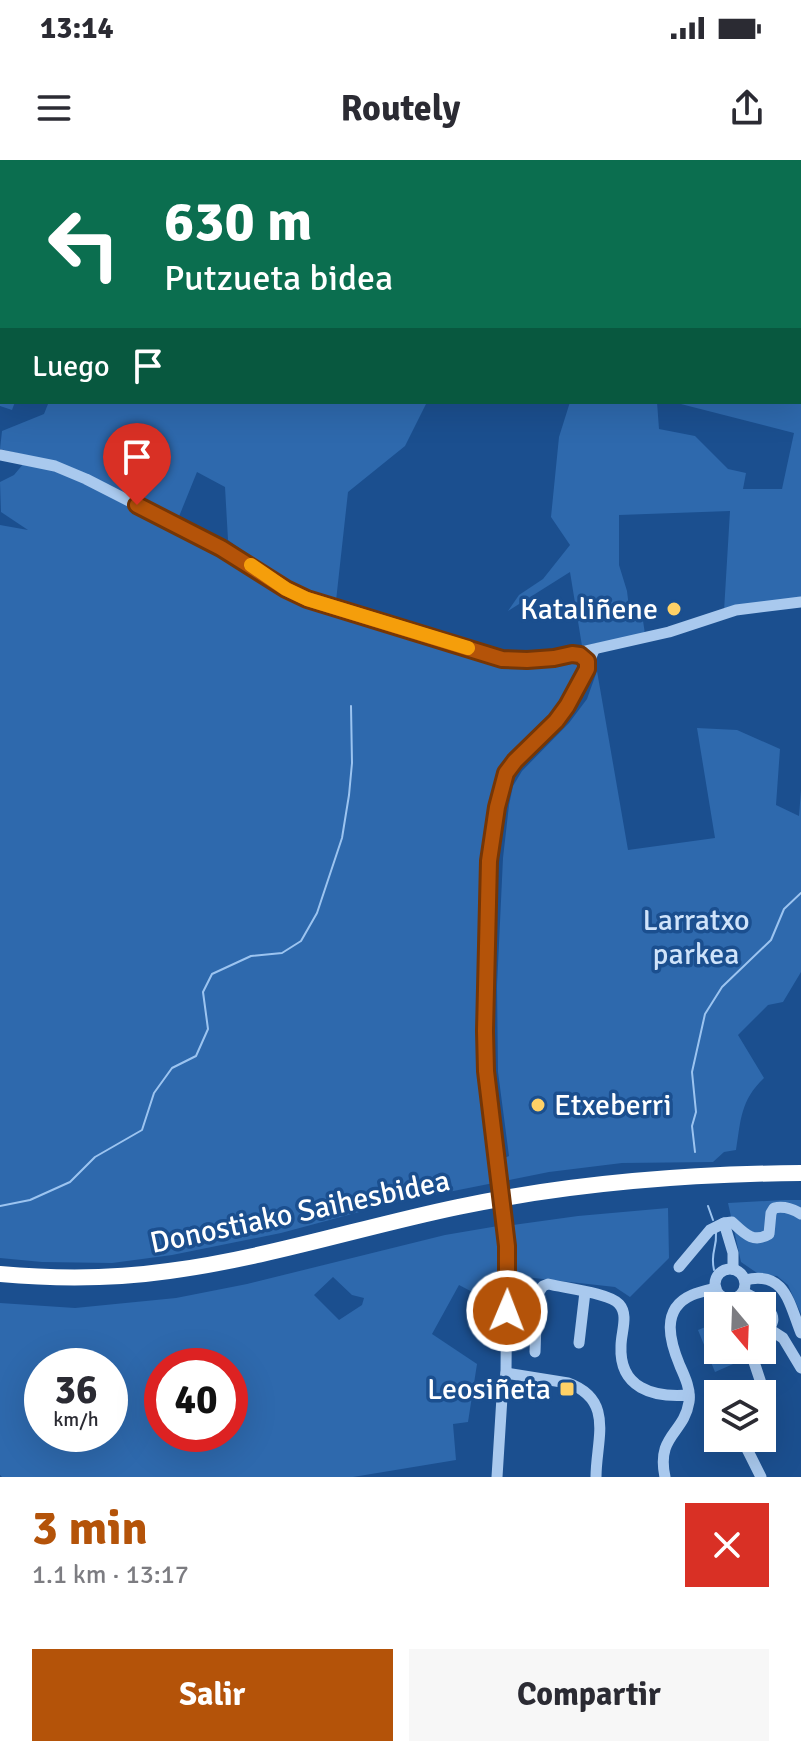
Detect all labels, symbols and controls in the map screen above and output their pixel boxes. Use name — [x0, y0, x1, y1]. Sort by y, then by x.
text: 13:14 — [40, 10, 114, 47]
icon: menu — [32, 86, 76, 130]
text: Routely — [341, 86, 460, 131]
icon: share — [725, 86, 769, 130]
text: 630 m — [164, 187, 312, 256]
icon: left — [32, 192, 136, 296]
text: Putzueta bidea — [164, 256, 393, 301]
icon: arrive — [126, 344, 170, 388]
text: Luego — [32, 348, 110, 385]
pin — [103, 423, 171, 505]
icon: arrive — [115, 435, 159, 479]
place label: Kataliñene — [520, 591, 658, 628]
marker: Kataliñene — [665, 600, 683, 618]
park label: Larratxo parkea — [642, 902, 750, 973]
place label: Etxeberri — [554, 1087, 672, 1124]
marker: Etxeberri — [529, 1096, 547, 1114]
street label: Donostiako Saihesbidea — [147, 1162, 453, 1262]
position arrow — [465, 1269, 549, 1353]
north arrow — [704, 1292, 776, 1364]
map controls — [704, 1292, 776, 1452]
speed limit sign: 40 — [144, 1348, 248, 1452]
text: 36 — [54, 1365, 98, 1415]
place label: Leosiñeta — [427, 1371, 551, 1408]
marker: Leosiñeta — [558, 1380, 576, 1398]
button: layers — [704, 1380, 776, 1452]
text: km/h — [53, 1407, 99, 1432]
text: 3 min — [32, 1499, 148, 1558]
button: close — [685, 1503, 769, 1587]
text: 1.1 km · 13:17 — [32, 1559, 189, 1591]
button: Salir — [32, 1649, 393, 1741]
button: Compartir — [409, 1649, 769, 1741]

